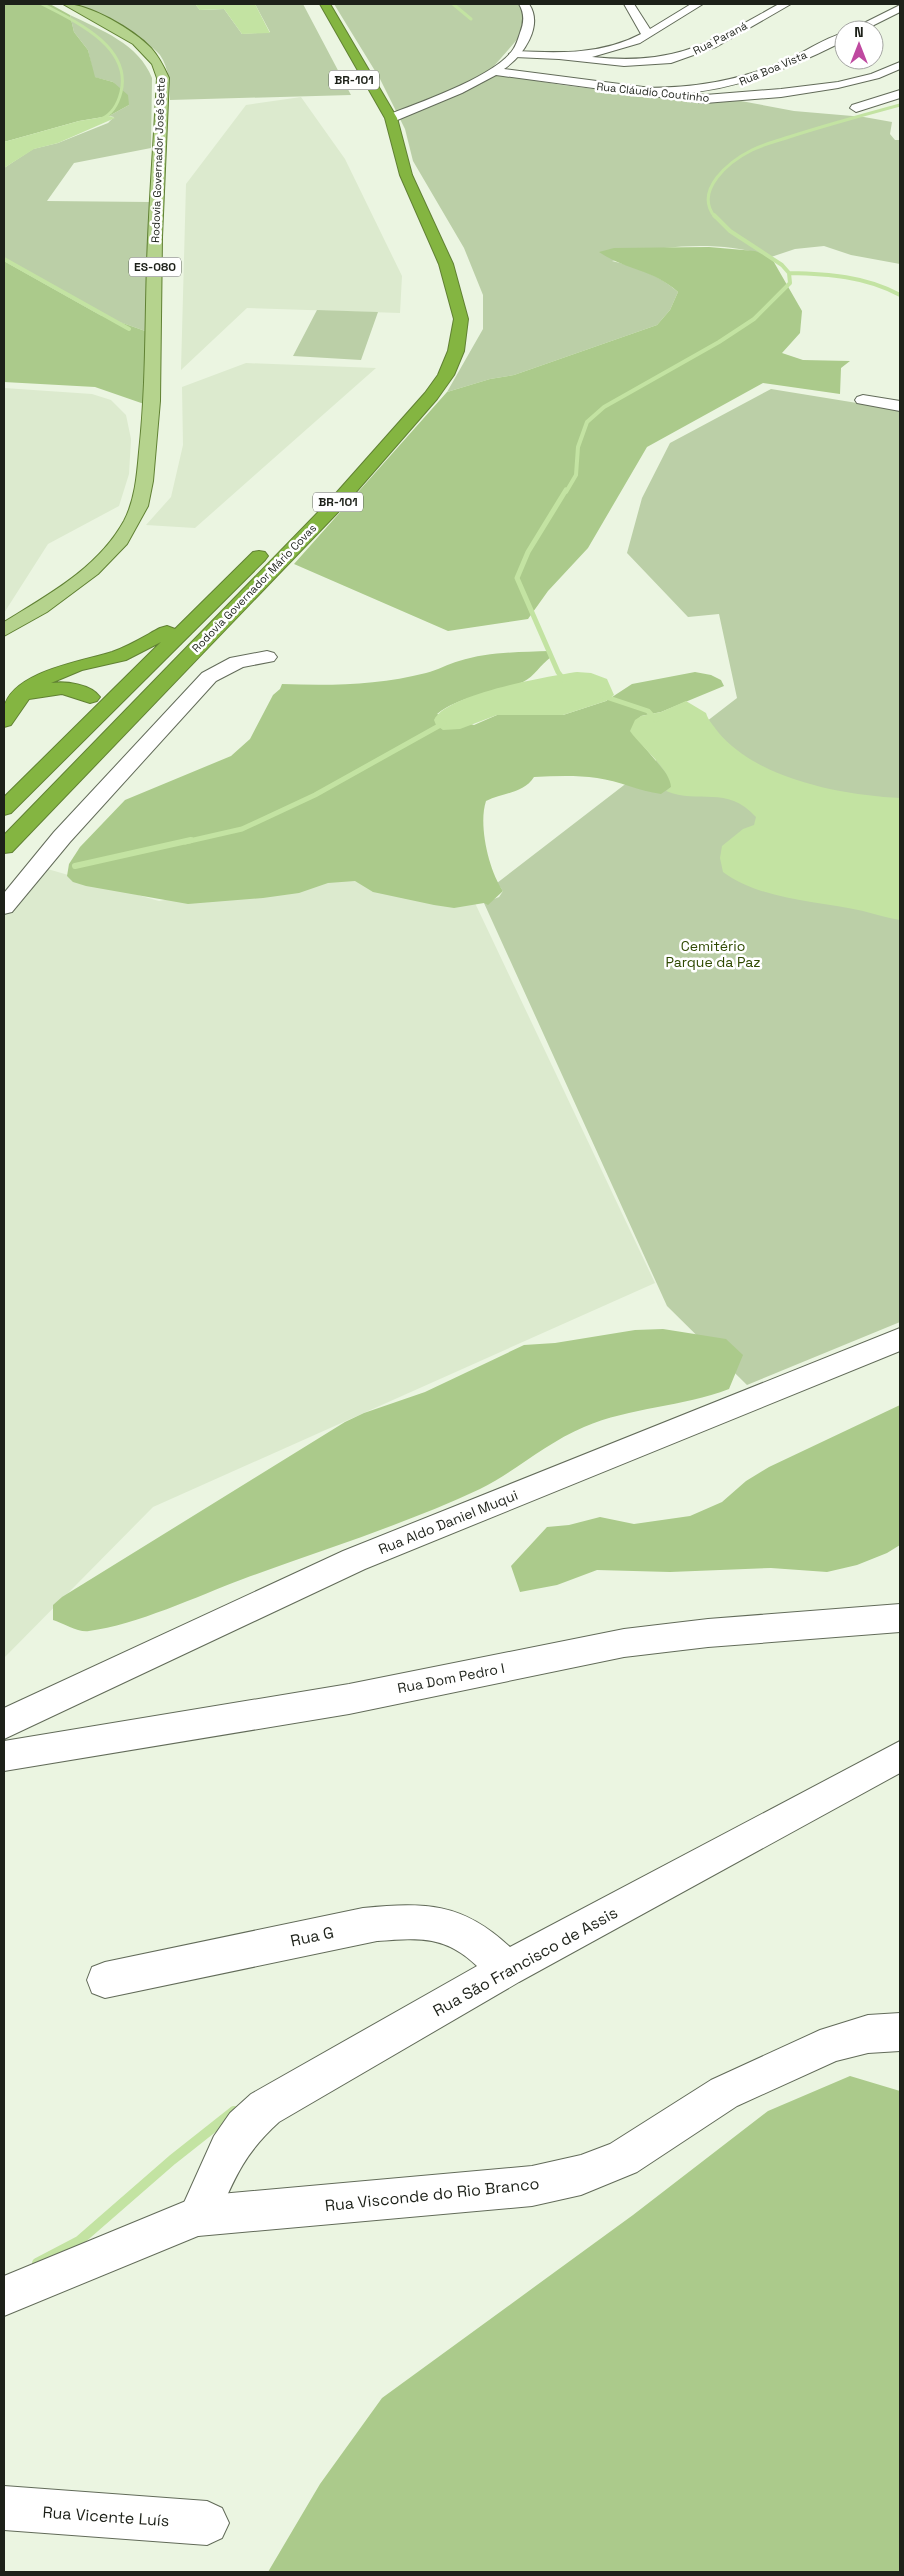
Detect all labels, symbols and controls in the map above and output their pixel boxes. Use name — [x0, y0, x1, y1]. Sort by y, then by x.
street label: Rua Paraná — [691, 18, 750, 58]
north arrow — [834, 20, 884, 70]
text: N — [854, 23, 864, 41]
street label: Rua Boa Vista — [737, 47, 810, 89]
road number: BR-101 — [329, 70, 379, 90]
street label: Rodovia Governador José Sette — [148, 77, 168, 243]
street label: Rua Cláudio Coutinho — [596, 79, 710, 105]
road number: ES-080 — [129, 258, 181, 276]
road number: BR-101 — [313, 492, 363, 512]
street label: Rodovia Governador Mário Covas — [189, 521, 319, 655]
park label: Cemitério Parque da Paz — [665, 937, 761, 971]
street label: Rua Aldo Daniel Muqui — [376, 1486, 520, 1558]
street label: Rua Dom Pedro I — [396, 1659, 506, 1697]
street label: Rua São Francisco de Assis — [429, 1902, 621, 2021]
street label: Rua G — [289, 1922, 336, 1951]
street label: Rua Visconde do Rio Branco — [324, 2173, 540, 2216]
street label: Rua Vicente Luís — [42, 2502, 170, 2531]

